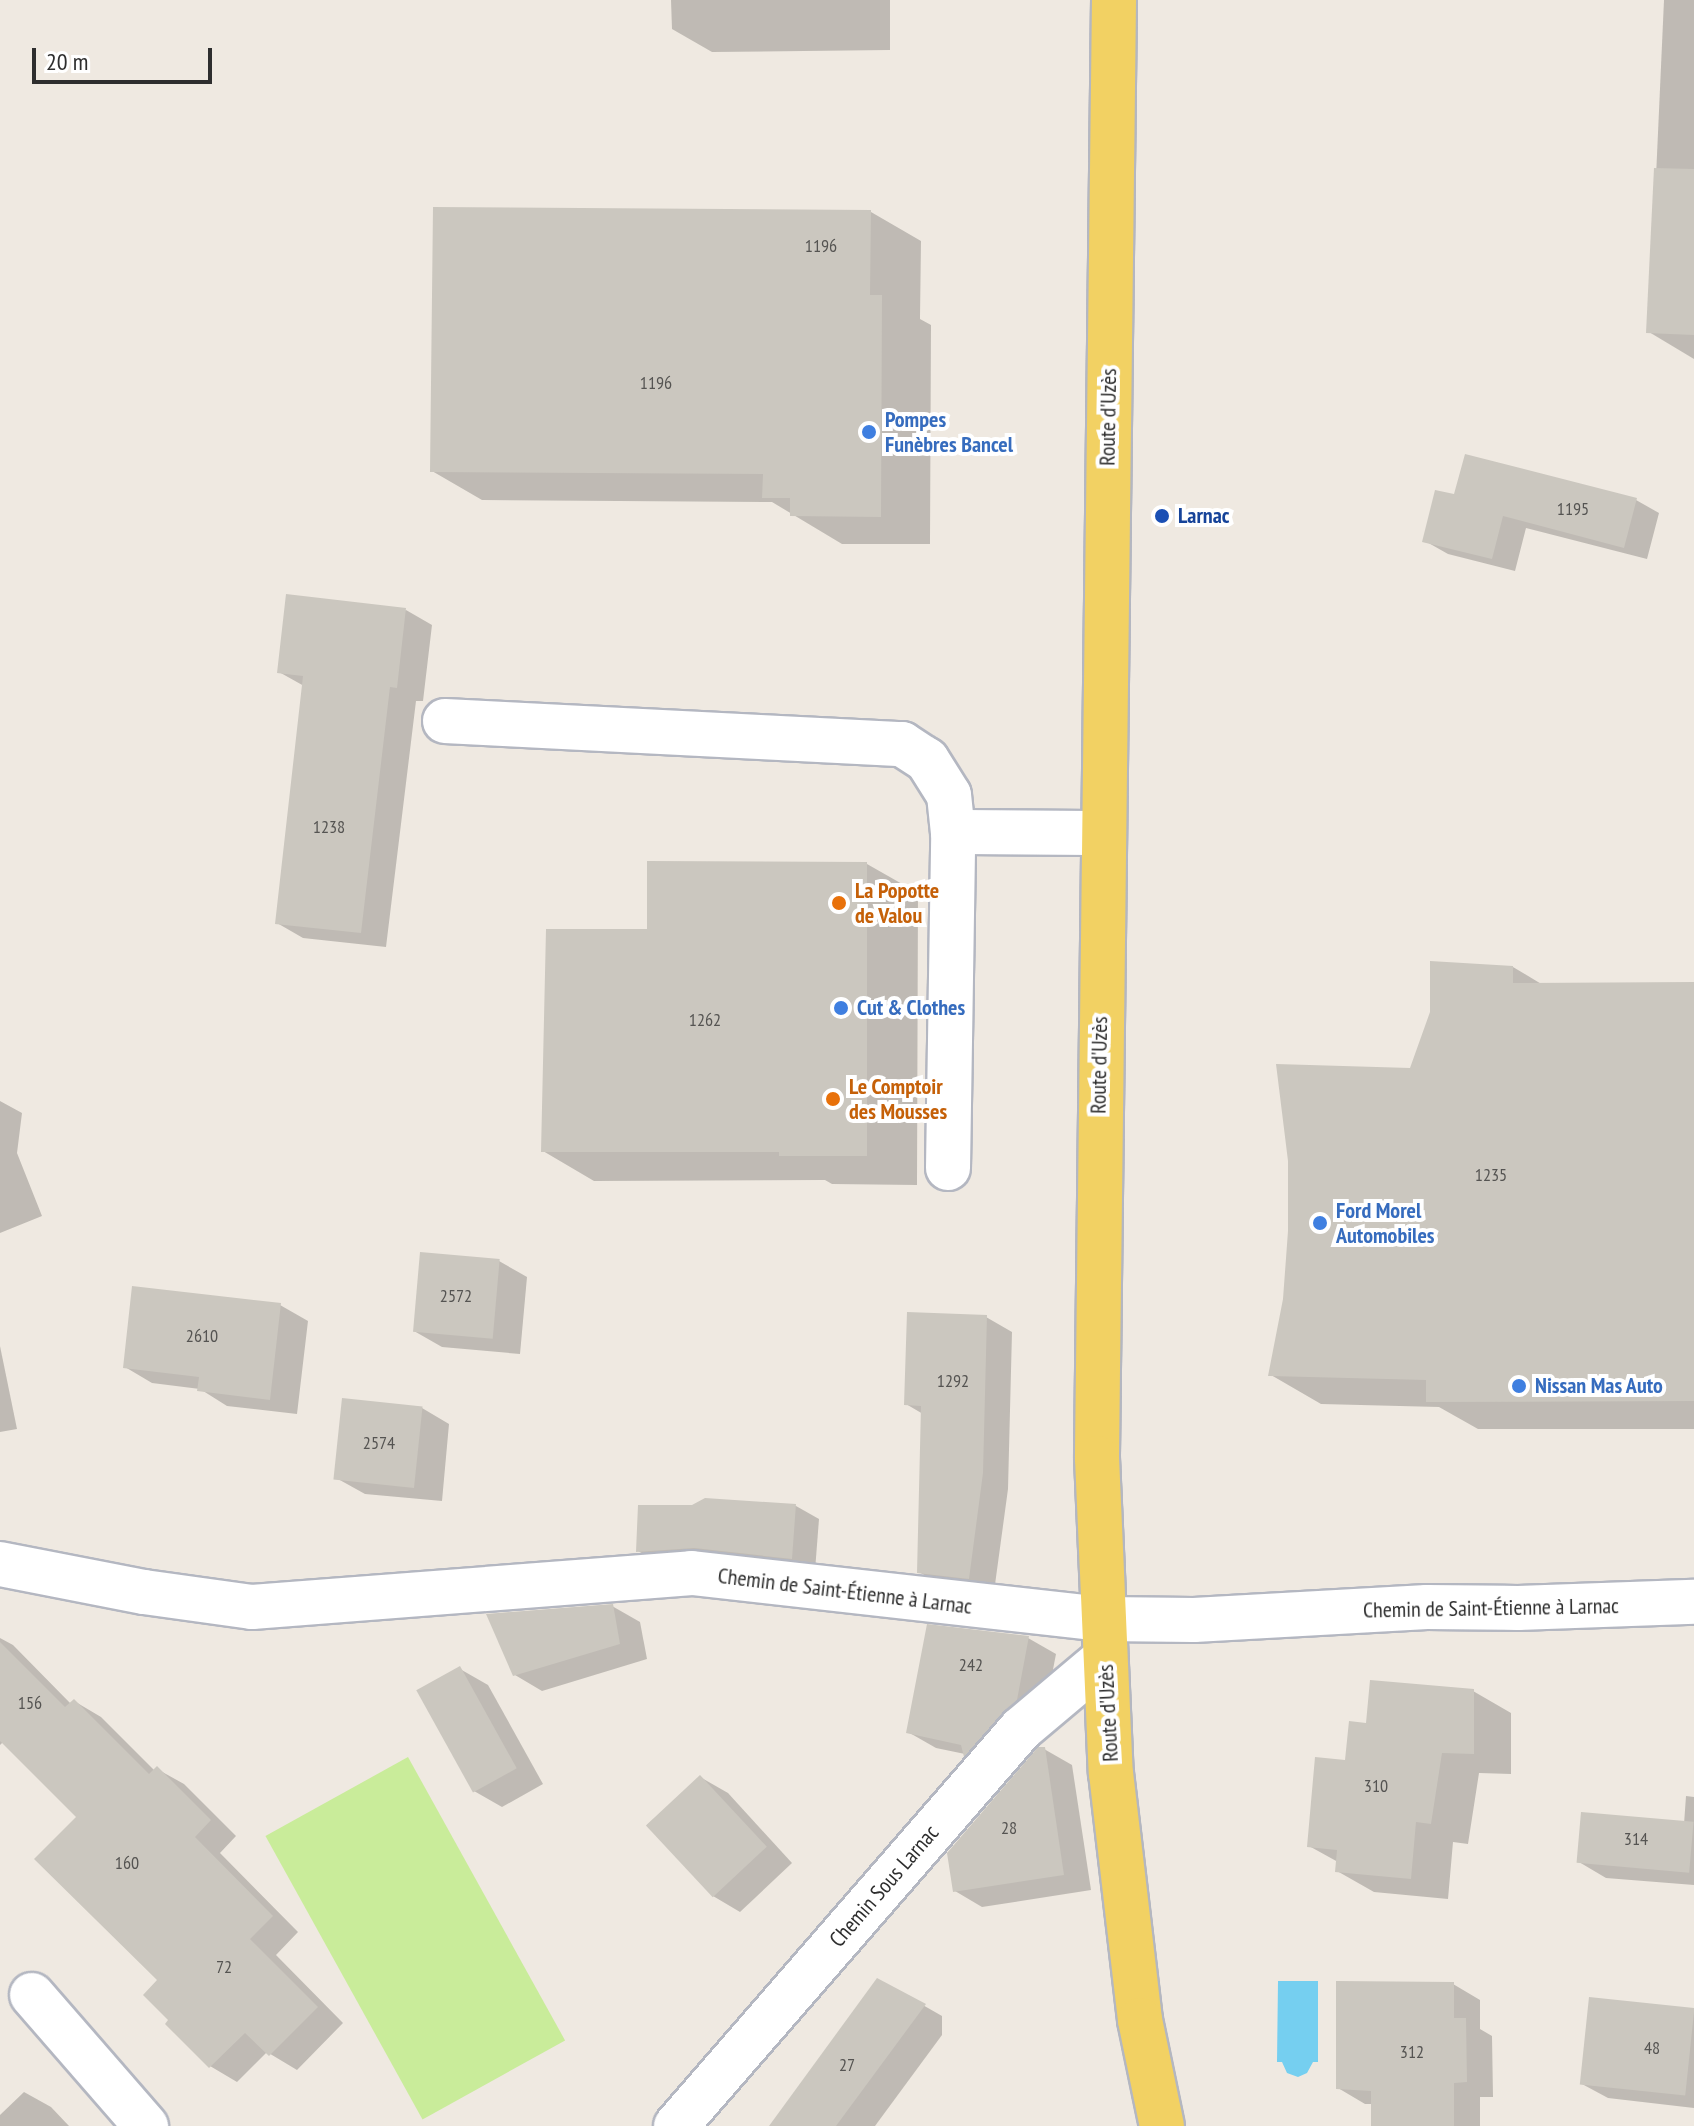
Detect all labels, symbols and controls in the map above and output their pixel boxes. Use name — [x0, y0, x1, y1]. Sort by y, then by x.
scale bar — [36, 32, 216, 82]
text: 20 m — [46, 46, 88, 77]
house number: 1196 — [805, 235, 837, 257]
street label: Route d'Uzès — [1094, 368, 1122, 466]
house number: 1196 — [640, 372, 672, 394]
place label: Pompes Funèbres Bancel — [885, 406, 1013, 458]
marker: Pompes Funèbres Bancel — [860, 423, 878, 441]
house number: 1195 — [1557, 498, 1589, 520]
place label: Larnac — [1178, 503, 1230, 529]
marker: Larnac — [1153, 507, 1171, 525]
house number: 1238 — [313, 816, 345, 838]
place label: La Popotte de Valou — [855, 877, 939, 928]
marker: La Popotte de Valou — [830, 894, 848, 912]
place label: Cut & Clothes — [857, 995, 965, 1021]
marker: Cut & Clothes — [832, 999, 850, 1017]
house number: 1262 — [689, 1009, 721, 1031]
street label: Route d'Uzès — [1085, 1016, 1113, 1114]
place label: Le Comptoir des Mousses — [849, 1073, 947, 1124]
marker: Le Comptoir des Mousses — [824, 1090, 842, 1108]
house number: 1235 — [1475, 1164, 1507, 1186]
place label: Ford Morel Automobiles — [1336, 1197, 1435, 1248]
marker: Ford Morel Automobiles — [1311, 1214, 1329, 1232]
house number: 2572 — [440, 1285, 472, 1307]
house number: 2610 — [186, 1325, 218, 1347]
house number: 1292 — [937, 1370, 969, 1392]
place label: Nissan Mas Auto — [1535, 1373, 1664, 1399]
marker: Nissan Mas Auto — [1510, 1377, 1528, 1395]
house number: 2574 — [363, 1432, 395, 1454]
street label: Chemin de Saint-Étienne à Larnac — [716, 1562, 974, 1620]
street label: Chemin de Saint-Étienne à Larnac — [1363, 1593, 1619, 1623]
house number: 242 — [959, 1654, 983, 1676]
street label: Route d'Uzès — [1092, 1664, 1124, 1762]
house number: 156 — [18, 1692, 42, 1714]
house number: 310 — [1364, 1775, 1388, 1797]
house number: 28 — [1001, 1817, 1017, 1839]
street label: Chemin Sous Larnac — [824, 1820, 944, 1952]
house number: 314 — [1624, 1828, 1648, 1850]
house number: 160 — [115, 1852, 139, 1874]
house number: 72 — [216, 1956, 232, 1978]
house number: 48 — [1644, 2037, 1660, 2059]
house number: 312 — [1400, 2041, 1424, 2063]
house number: 27 — [839, 2054, 855, 2076]

